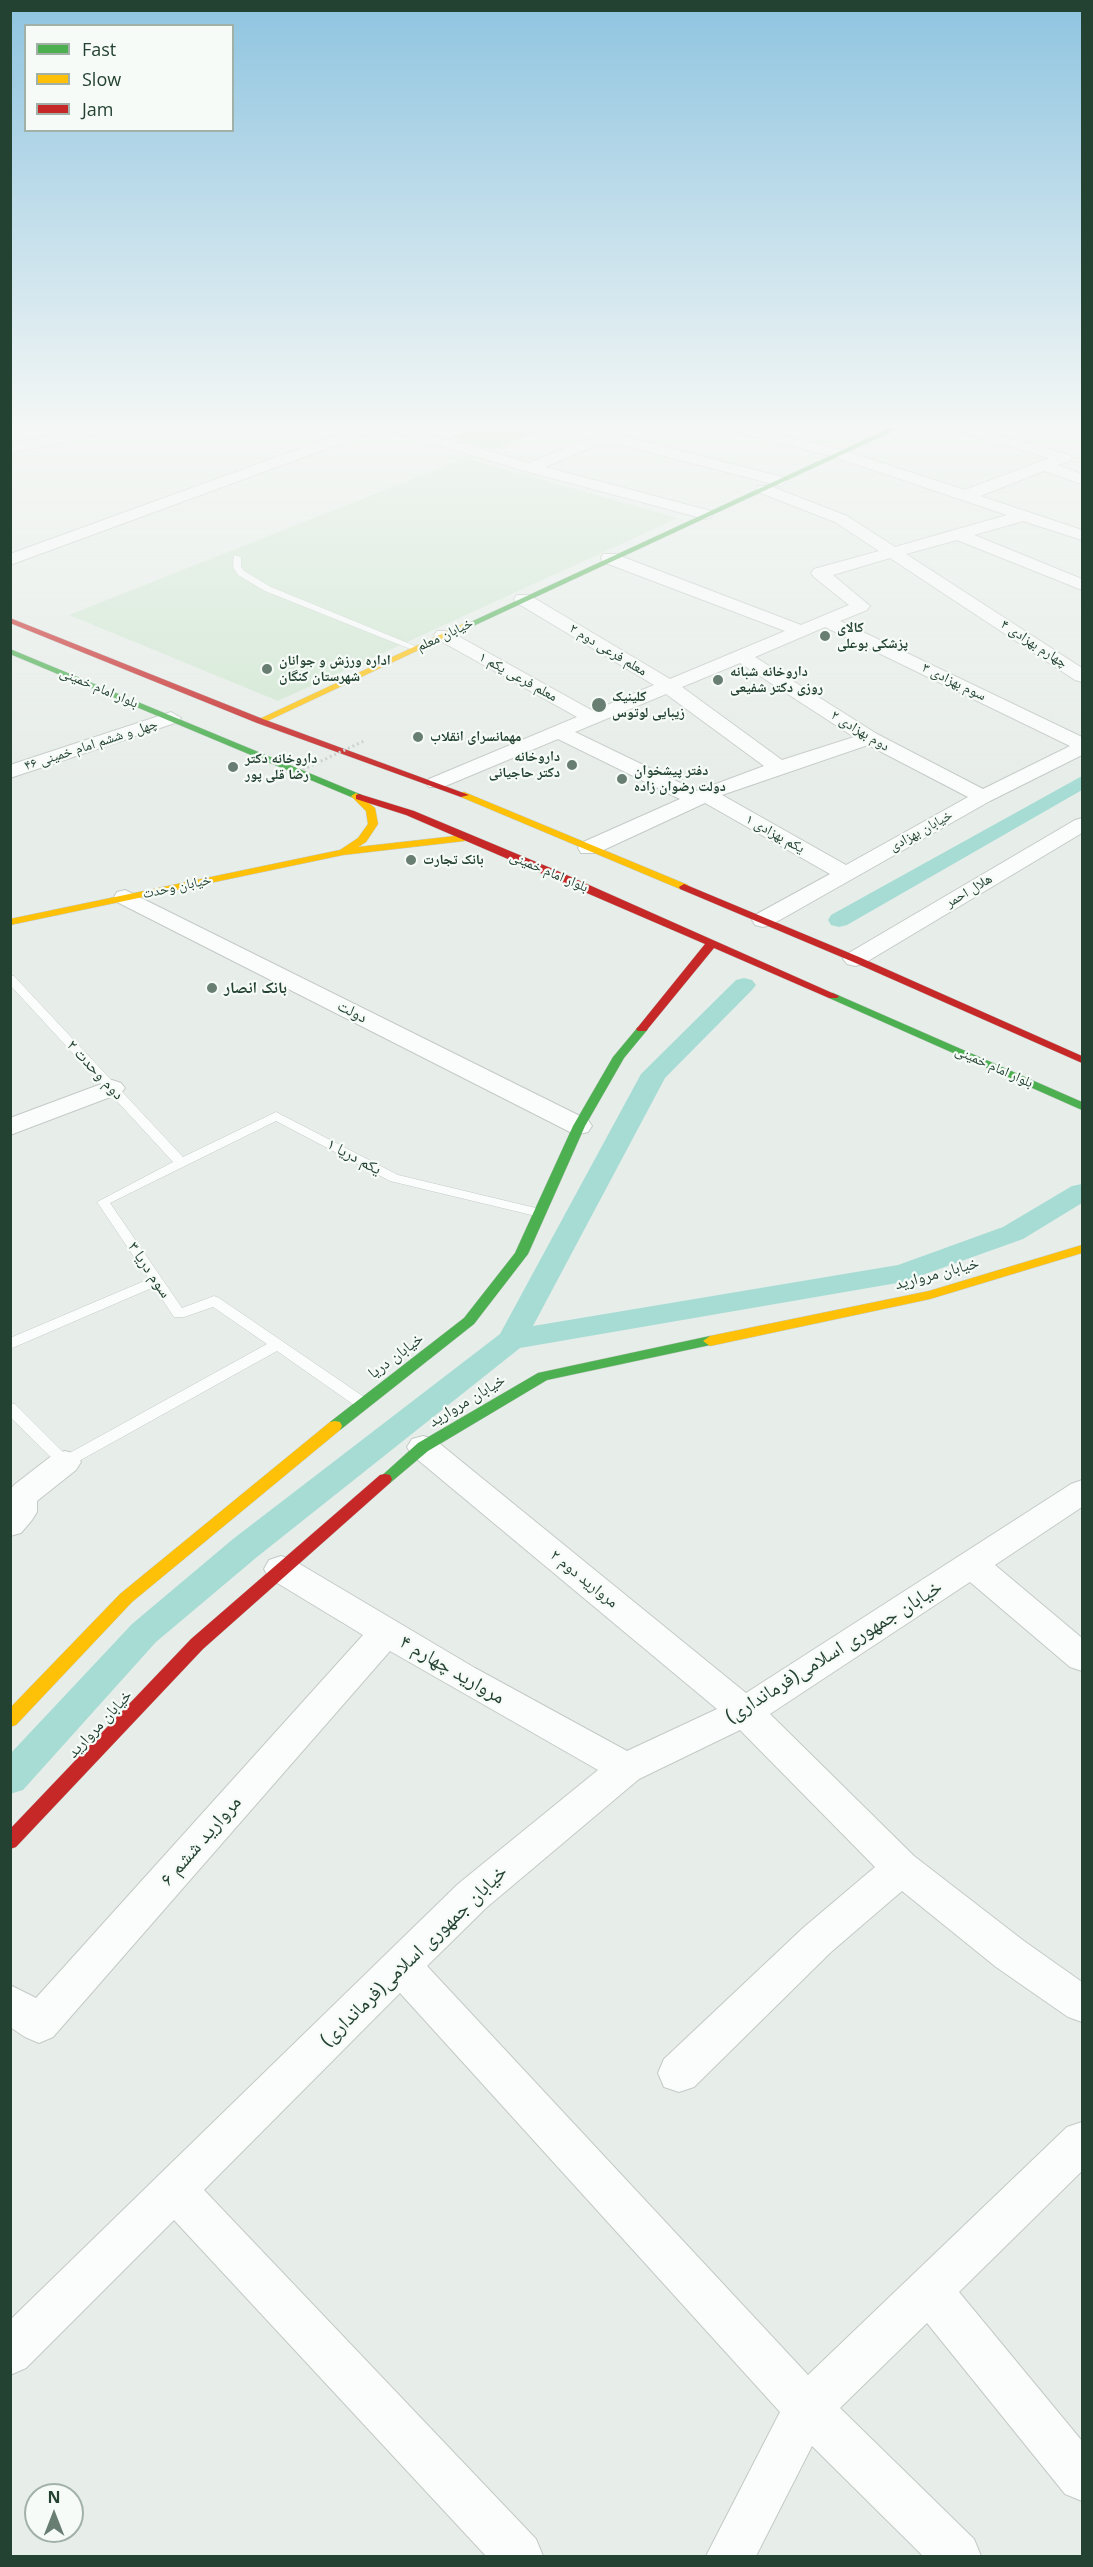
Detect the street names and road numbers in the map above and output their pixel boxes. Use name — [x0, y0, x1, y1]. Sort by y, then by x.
street label: خیابان معلم — [414, 615, 476, 655]
street label: چهارم بهزادی ۴ — [997, 616, 1071, 672]
street label: معلم فرعی دوم ۲ — [566, 620, 650, 680]
street label: معلم فرعی یکم ۱ — [476, 649, 560, 705]
street label: سوم بهزادی ۳ — [919, 659, 989, 705]
street label: بلوار امام خمینی — [57, 664, 141, 712]
street label: دوم بهزادی ۲ — [828, 707, 892, 755]
street label: چهل و ششم امام خمینی ۴۶ — [22, 715, 160, 775]
street label: خیابان بهزادی — [887, 807, 955, 855]
street label: یکم بهزادی ۱ — [743, 811, 807, 857]
street label: بلوار امام خمینی — [507, 848, 591, 896]
street label: هلال احمر — [943, 871, 995, 911]
street label: خیابان وحدت — [141, 872, 213, 902]
street label: دولت — [334, 997, 370, 1027]
street label: دوم وحدت ۲ — [62, 1036, 128, 1104]
street label: بلوار امام خمینی — [952, 1042, 1036, 1092]
street label: یکم دریا ۱ — [323, 1135, 385, 1179]
street label: سوم دریا ۳ — [123, 1238, 175, 1302]
street label: خیابان مروارید — [893, 1254, 981, 1294]
street label: خیابان دریا — [365, 1329, 427, 1383]
street label: خیابان مروارید — [425, 1371, 509, 1431]
street label: مروارید دوم ۲ — [546, 1546, 622, 1612]
street label: خیابان جمهوری اسلامی(فرمانداری) — [721, 1575, 947, 1729]
street label: مروارید چهارم ۴ — [395, 1630, 509, 1710]
street label: خیابان مروارید — [64, 1686, 136, 1762]
street label: مروارید ششم ۶ — [155, 1791, 247, 1891]
street label: خیابان جمهوری اسلامی(فرمانداری) — [315, 1860, 513, 2052]

